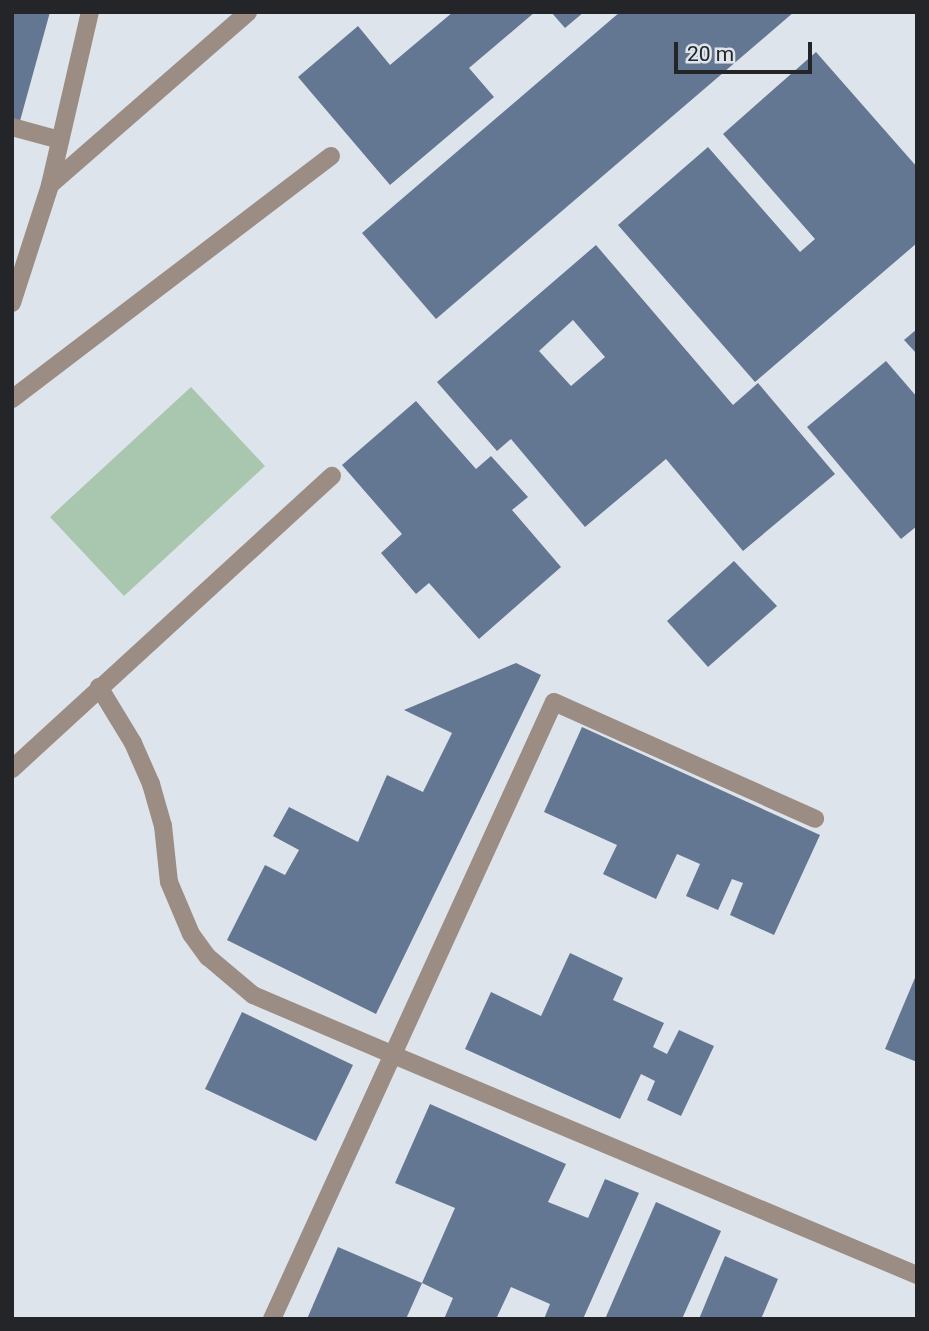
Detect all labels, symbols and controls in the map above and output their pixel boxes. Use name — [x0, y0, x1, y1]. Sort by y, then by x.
scale bar — [677, 28, 815, 72]
text: 20 m — [687, 42, 734, 66]

